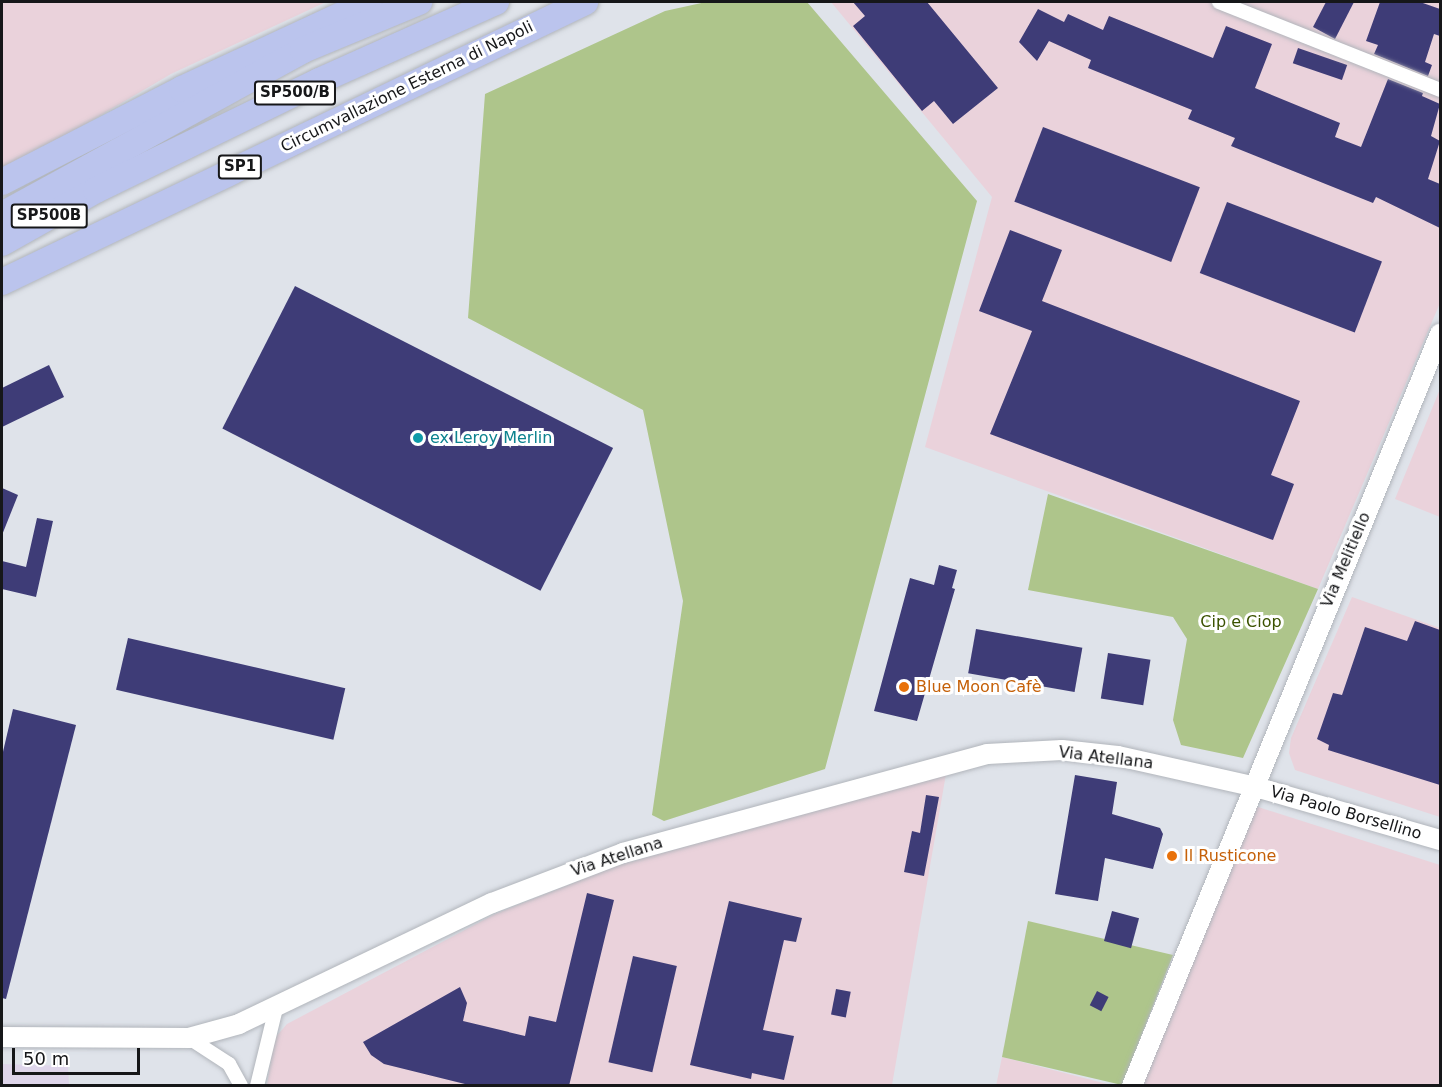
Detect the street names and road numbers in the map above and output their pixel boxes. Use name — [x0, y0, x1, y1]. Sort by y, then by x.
street label: Circumvallazione Esterna di Napoli — [278, 17, 536, 157]
road number: SP500/B — [253, 81, 337, 105]
road number: SP1 — [218, 155, 262, 179]
road number: SP500B — [10, 204, 88, 228]
street label: Via Melitiello — [1317, 509, 1375, 611]
street label: Via Atellana — [1058, 743, 1154, 773]
street label: Via Paolo Borsellino — [1268, 782, 1424, 844]
street label: Via Atellana — [569, 833, 665, 881]

